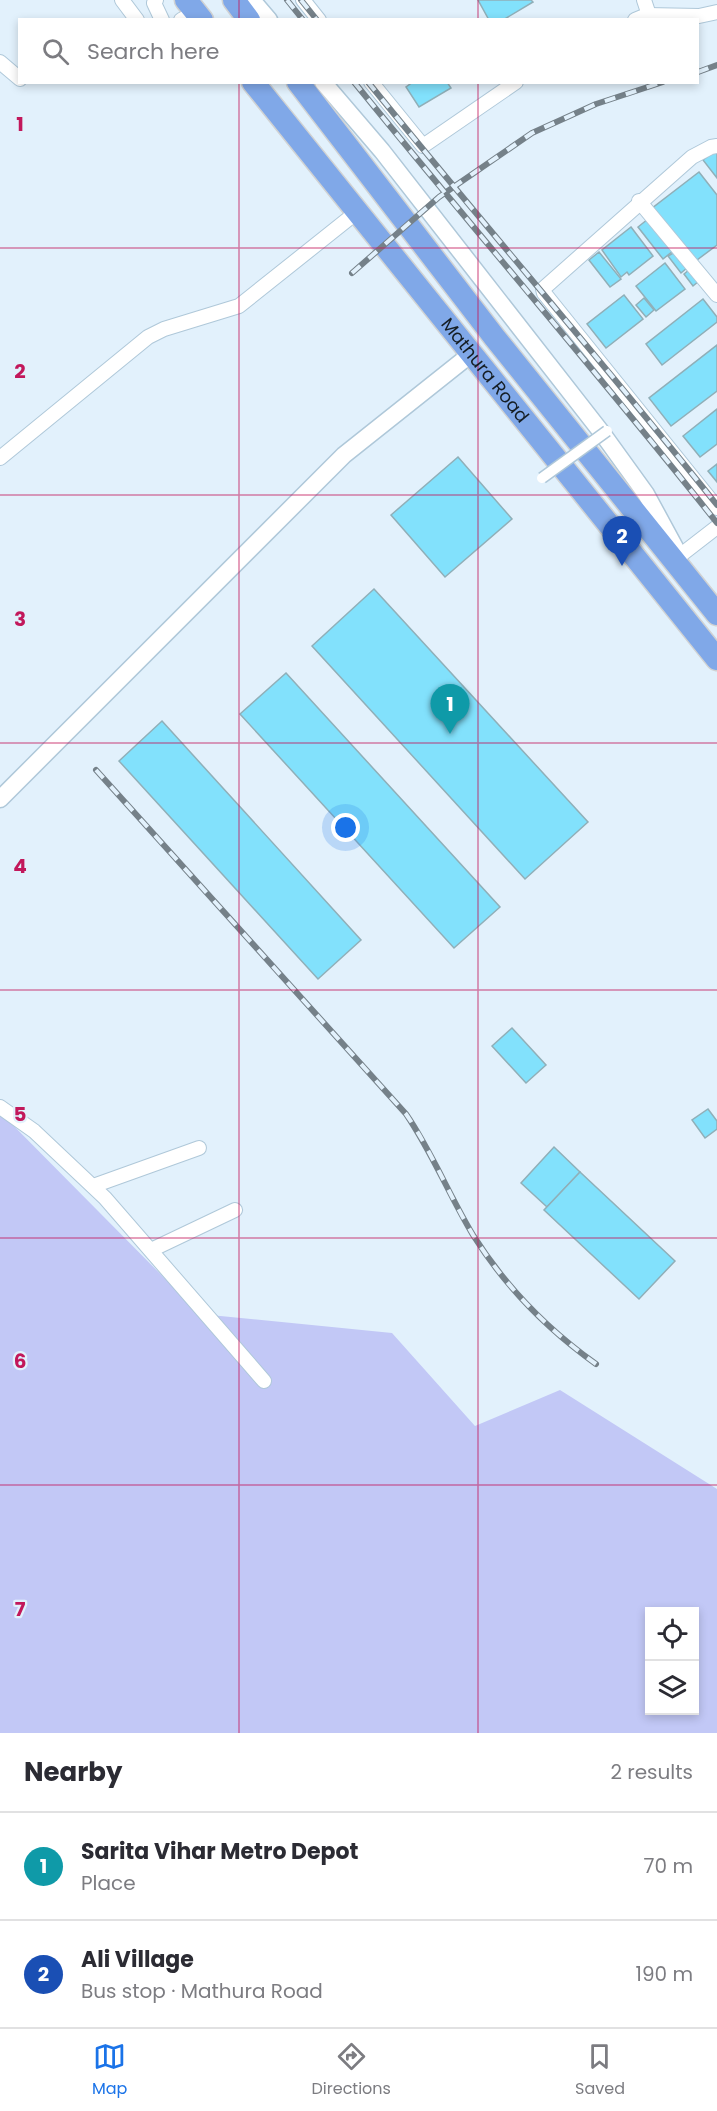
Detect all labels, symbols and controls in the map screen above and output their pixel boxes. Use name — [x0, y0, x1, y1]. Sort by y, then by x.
search box — [18, 18, 699, 84]
icon: search — [39, 35, 72, 68]
text: Search here — [87, 36, 220, 67]
text: 1 — [16, 110, 24, 138]
street label: Mathura Road — [435, 312, 535, 428]
text: 2 — [14, 357, 26, 385]
pin: 2 — [602, 516, 642, 566]
text: 3 — [14, 605, 26, 633]
pin: 1 — [430, 684, 470, 734]
your location — [331, 813, 360, 842]
text: 4 — [13, 852, 27, 880]
text: 5 — [14, 1100, 27, 1128]
text: 6 — [14, 1347, 26, 1375]
text: 7 — [15, 1595, 26, 1623]
map controls — [645, 1607, 699, 1715]
button: locate — [645, 1607, 699, 1661]
button: layers — [645, 1661, 699, 1715]
text: Nearby — [24, 1754, 122, 1790]
text: 2 results — [610, 1758, 693, 1786]
text: Sarita Vihar Metro Depot — [81, 1836, 359, 1867]
text: 1 — [40, 1852, 47, 1880]
text: 70 m — [644, 1852, 693, 1880]
text: Place — [81, 1869, 136, 1897]
text: Ali Village — [81, 1944, 194, 1975]
text: 2 — [38, 1960, 49, 1988]
text: 190 m — [636, 1960, 693, 1988]
text: Bus stop · Mathura Road — [81, 1977, 323, 2005]
tab: Map — [92, 2040, 127, 2101]
tab: Directions — [312, 2040, 391, 2101]
tab: Saved — [575, 2040, 625, 2101]

